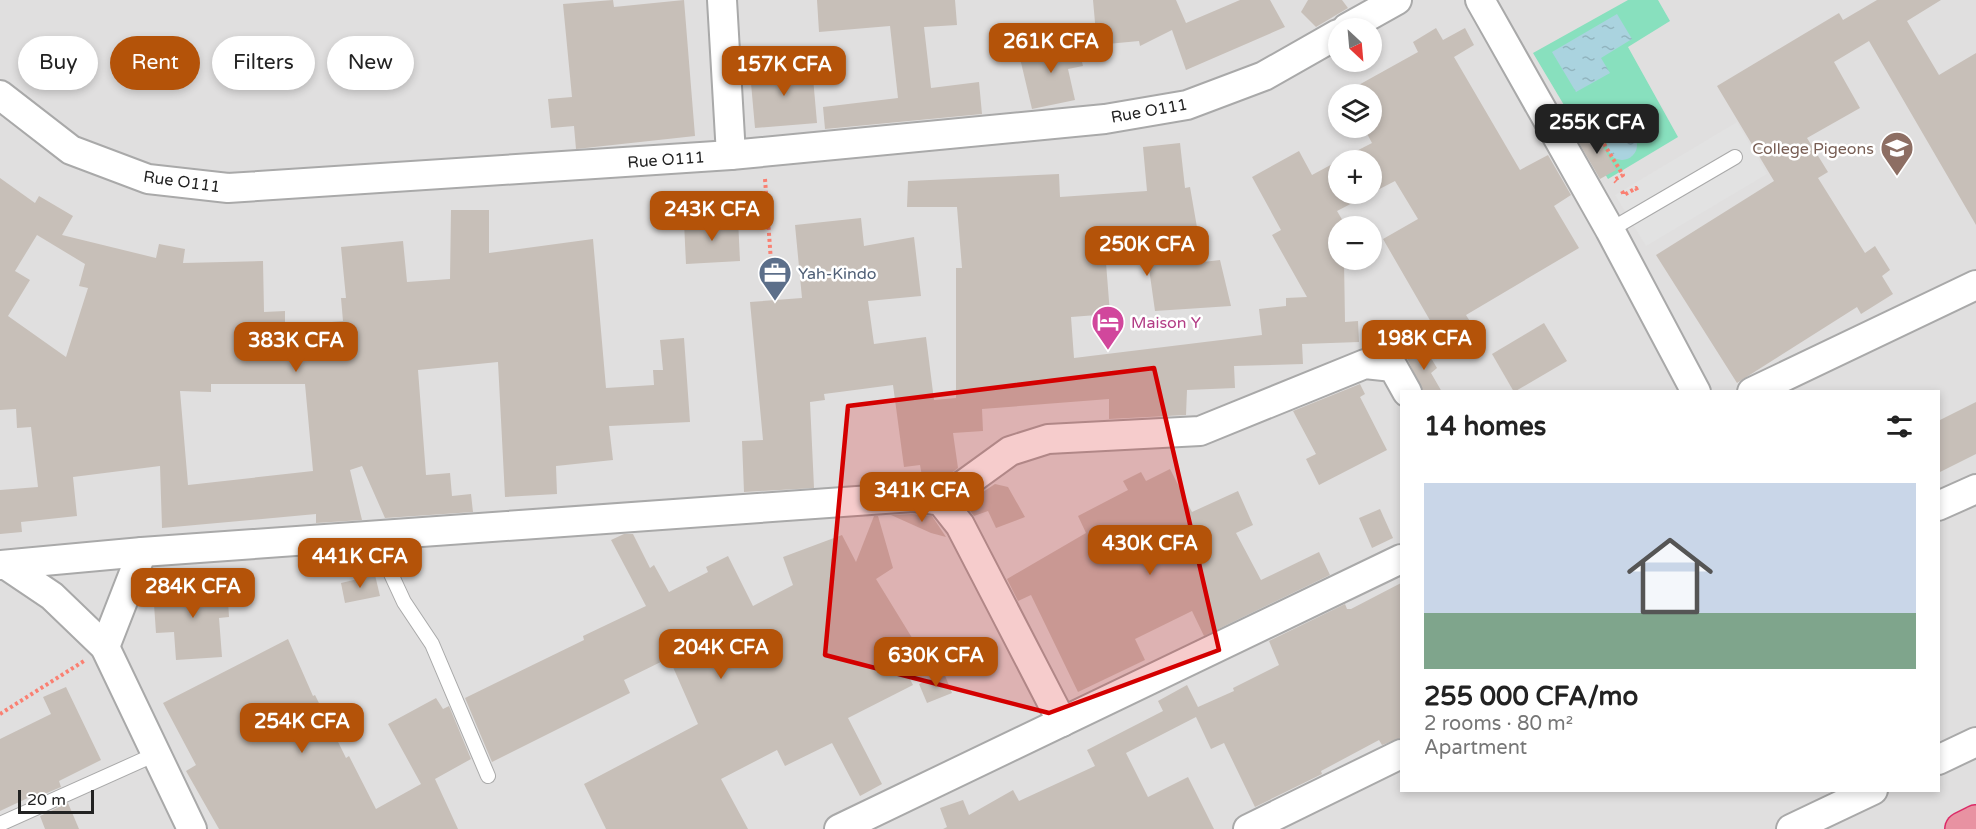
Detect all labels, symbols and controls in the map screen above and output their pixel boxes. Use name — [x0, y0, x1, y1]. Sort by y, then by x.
north arrow — [1328, 18, 1382, 72]
map controls — [1328, 18, 1382, 270]
pin: 261K CFA — [989, 23, 1113, 74]
text: 261K CFA — [1003, 30, 1099, 54]
chip: Buy — [18, 36, 98, 90]
chip: Rent — [110, 36, 200, 90]
chip: Filters — [212, 36, 315, 90]
chip: New — [327, 36, 414, 90]
pin: 157K CFA — [722, 46, 846, 97]
text: 157K CFA — [736, 53, 832, 77]
button: layers — [1328, 84, 1382, 138]
street label: Rue O111 — [1109, 94, 1189, 128]
pin: 255K CFA — [1535, 104, 1659, 155]
text: 255K CFA — [1549, 111, 1645, 135]
school or university icon: College Pigeons — [1879, 130, 1915, 177]
place label: College Pigeons — [1752, 139, 1874, 159]
street label: Rue O111 — [627, 147, 705, 173]
button: + — [1328, 150, 1382, 204]
street label: Rue O111 — [142, 167, 222, 197]
pin: 243K CFA — [650, 191, 774, 242]
text: 243K CFA — [664, 198, 760, 222]
button: − — [1328, 216, 1382, 270]
pin: 250K CFA — [1085, 226, 1209, 277]
text: 250K CFA — [1099, 233, 1195, 257]
office icon: Yah-Kindo — [757, 255, 793, 302]
place label: Yah-Kindo — [798, 264, 876, 284]
hotel icon: Maison Y — [1090, 304, 1126, 351]
place label: Maison Y — [1131, 313, 1201, 333]
pin: 198K CFA — [1362, 320, 1486, 371]
pin: 383K CFA — [234, 322, 358, 373]
text: 198K CFA — [1376, 327, 1472, 351]
text: 383K CFA — [248, 329, 344, 353]
icon: filters — [1883, 410, 1916, 443]
text: 14 homes — [1424, 411, 1546, 442]
pin: 341K CFA — [860, 472, 984, 523]
text: 341K CFA — [874, 479, 970, 503]
icon: home — [1616, 522, 1724, 630]
pin: 430K CFA — [1088, 525, 1212, 576]
text: 430K CFA — [1102, 532, 1198, 556]
pin: 441K CFA — [298, 538, 422, 589]
text: 441K CFA — [312, 545, 408, 569]
pin: 284K CFA — [131, 568, 255, 619]
text: 284K CFA — [145, 575, 241, 599]
pin: 204K CFA — [659, 629, 783, 680]
text: 204K CFA — [673, 636, 769, 660]
pin: 630K CFA — [874, 637, 998, 688]
text: 630K CFA — [888, 644, 984, 668]
text: 255 000 CFA/mo — [1424, 681, 1638, 712]
pin: 254K CFA — [240, 703, 364, 754]
text: 254K CFA — [254, 710, 350, 734]
text: 2 rooms · 80 m² — [1424, 712, 1573, 736]
text: Apartment — [1424, 736, 1527, 760]
scale bar — [18, 787, 94, 814]
text: 20 m — [27, 790, 66, 810]

